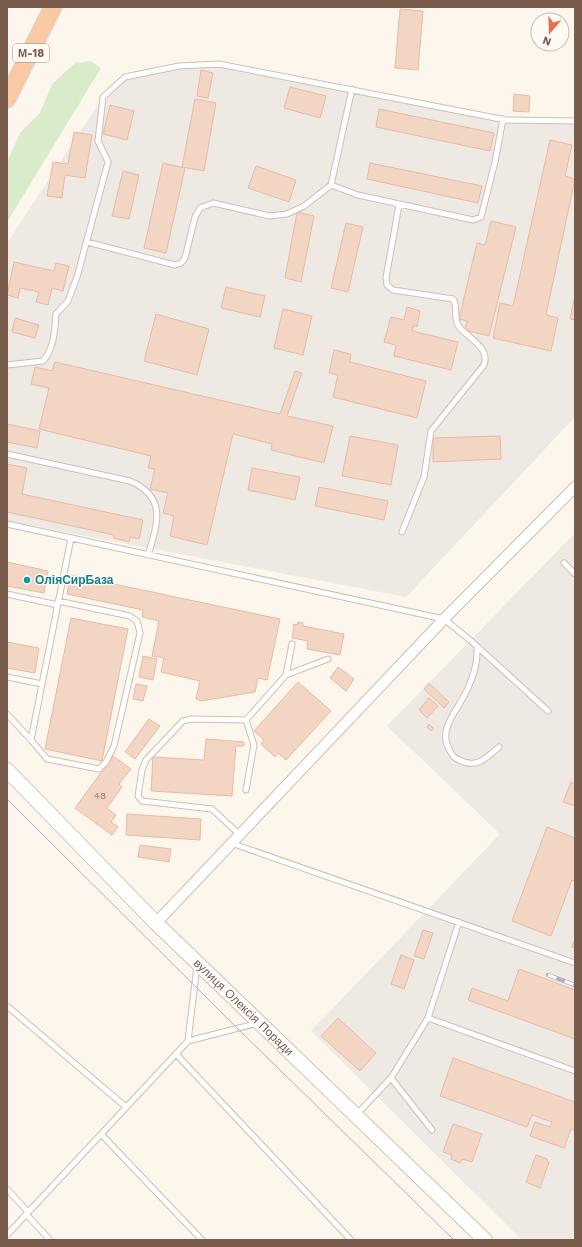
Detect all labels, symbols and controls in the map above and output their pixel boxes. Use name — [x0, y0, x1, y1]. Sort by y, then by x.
north arrow — [530, 12, 570, 52]
text: N — [541, 34, 553, 48]
road number: М-18 — [13, 44, 49, 62]
place label: ОліяСирБаза — [35, 573, 114, 587]
marker: ОліяСирБаза — [22, 575, 32, 585]
house number: 48 — [94, 790, 106, 801]
street label: вулиця Олексія Поради — [191, 956, 296, 1058]

